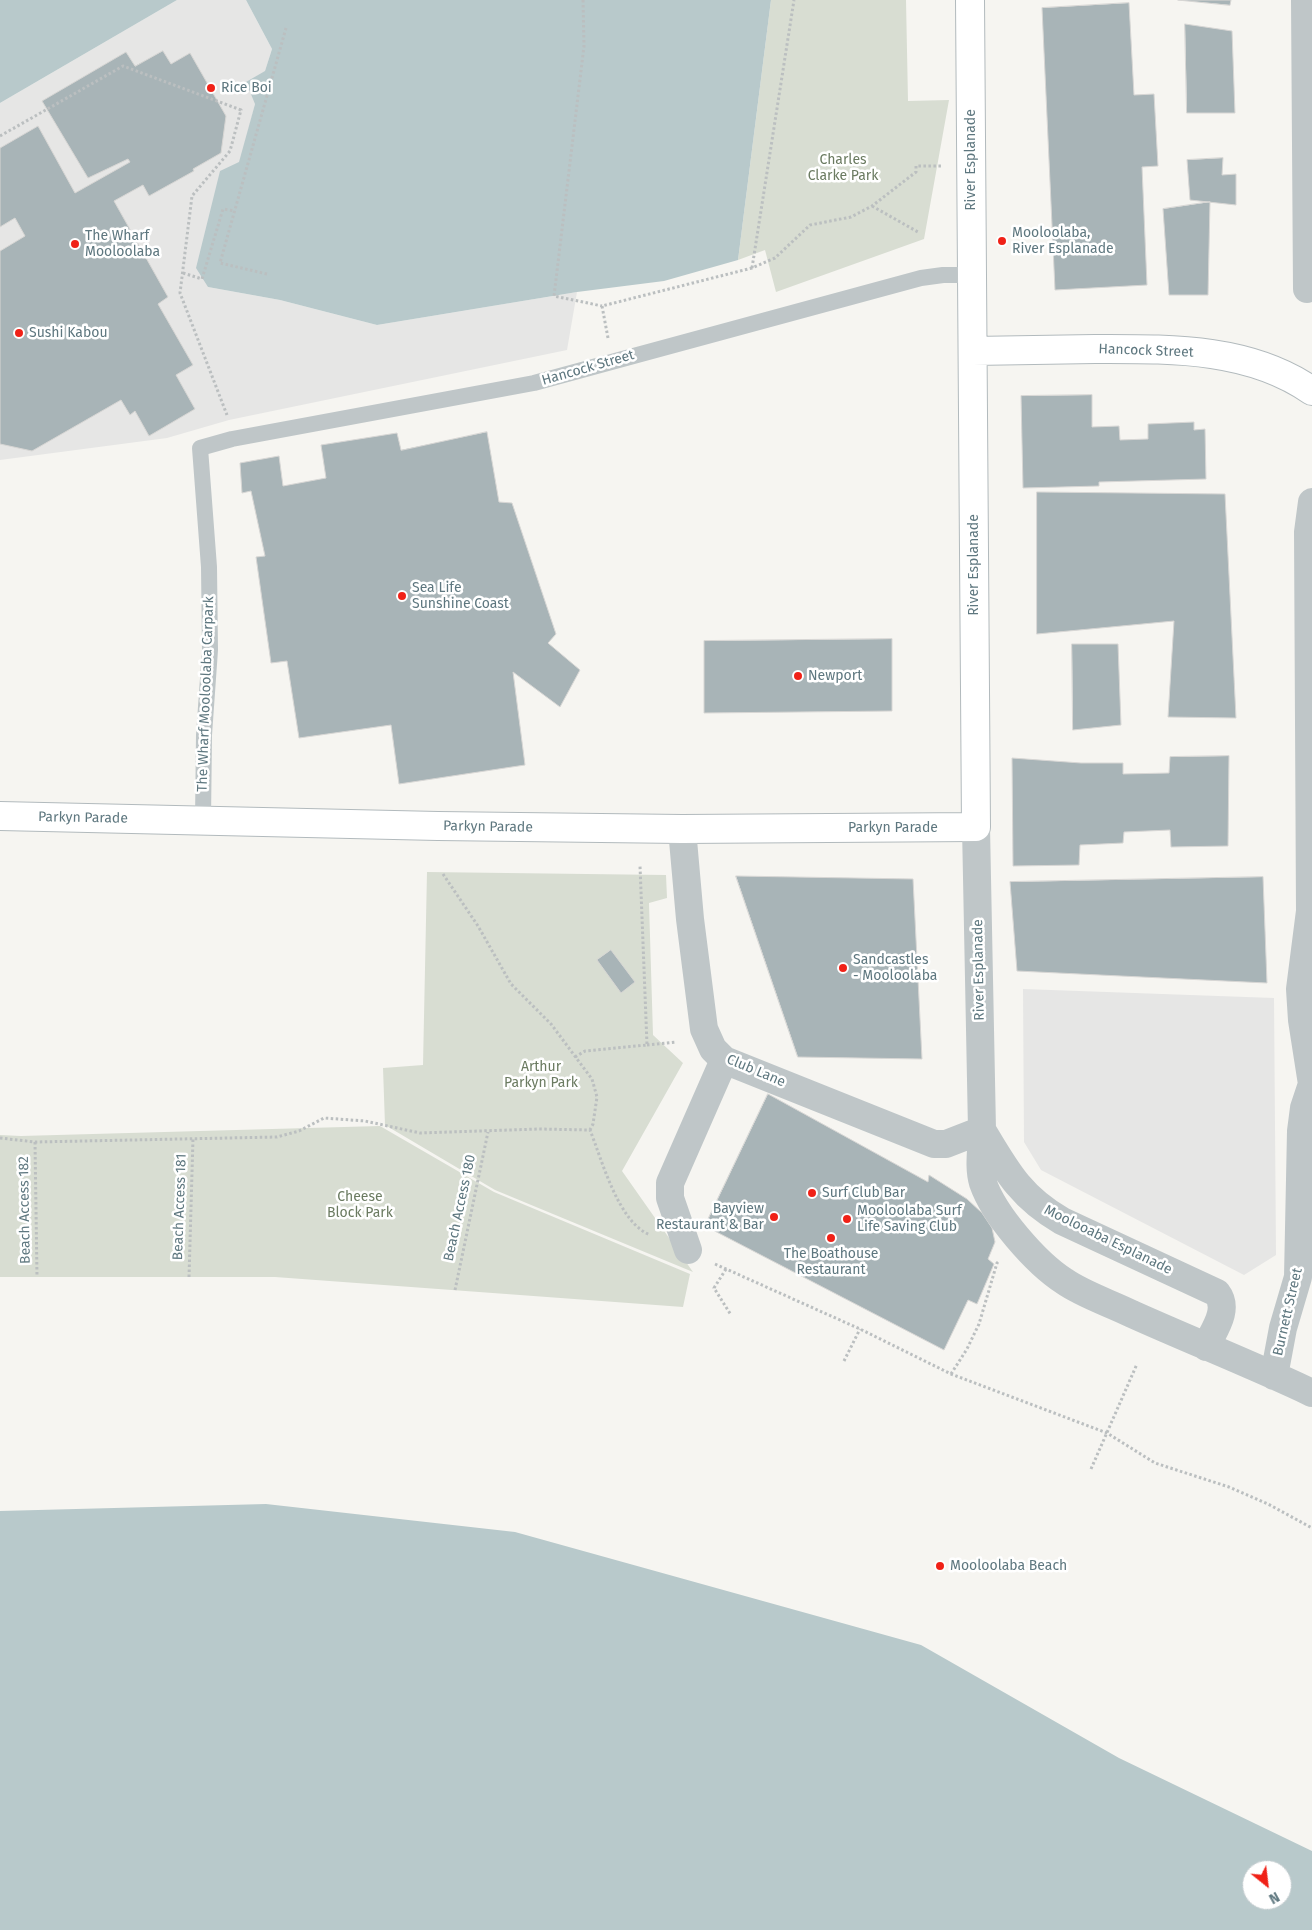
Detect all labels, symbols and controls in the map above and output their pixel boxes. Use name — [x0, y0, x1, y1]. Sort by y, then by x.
place label: Rice Boi — [221, 80, 272, 96]
marker: Rice Boi — [205, 82, 217, 94]
street label: River Esplanade — [963, 109, 979, 211]
park label: Charles Clarke Park — [808, 152, 878, 184]
place label: Mooloolaba, River Esplanade — [1012, 225, 1114, 258]
place label: The Wharf Mooloolaba — [85, 228, 160, 260]
marker: Mooloolaba, River Esplanade — [996, 235, 1008, 247]
marker: The Wharf Mooloolaba — [69, 238, 81, 250]
place label: Sushi Kabou — [29, 325, 108, 341]
marker: Sushi Kabou — [13, 327, 25, 339]
street label: Hancock Street — [1098, 341, 1194, 361]
street label: Hancock Street — [540, 347, 636, 389]
street label: River Esplanade — [966, 514, 982, 616]
place label: Sea Life Sunshine Coast — [412, 580, 509, 612]
marker: Sea Life Sunshine Coast — [396, 590, 408, 602]
street label: The Wharf Mooloolaba Carpark — [194, 596, 218, 792]
place label: Newport — [808, 668, 862, 684]
marker: Newport — [792, 670, 804, 682]
street label: Parkyn Parade — [38, 809, 128, 827]
street label: Parkyn Parade — [443, 818, 533, 836]
street label: Parkyn Parade — [848, 820, 938, 836]
street label: River Esplanade — [970, 919, 988, 1021]
place label: Sandcastles - Mooloolaba — [853, 952, 937, 984]
marker: Sandcastles - Mooloolaba — [837, 962, 849, 974]
street label: Club Lane — [724, 1051, 788, 1091]
park label: Arthur Parkyn Park — [504, 1059, 578, 1092]
street label: Beach Access 181 — [170, 1153, 190, 1261]
street label: Beach Access 180 — [440, 1153, 480, 1263]
street label: Beach Access 182 — [16, 1156, 34, 1264]
place label: Surf Club Bar — [822, 1185, 905, 1201]
marker: Surf Club Bar — [806, 1187, 818, 1199]
park label: Cheese Block Park — [327, 1189, 393, 1222]
place label: Bayview Restaurant & Bar — [656, 1201, 764, 1234]
street label: Moolooaba Esplanade — [1041, 1202, 1175, 1278]
place label: Mooloolaba Surf Life Saving Club — [857, 1203, 962, 1236]
marker: Bayview Restaurant & Bar — [768, 1211, 780, 1223]
marker: Mooloolaba Surf Life Saving Club — [841, 1213, 853, 1225]
marker: The Boathouse Restaurant — [825, 1232, 837, 1244]
place label: The Boathouse Restaurant — [784, 1246, 878, 1278]
street label: Burnett Street — [1270, 1266, 1306, 1358]
place label: Mooloolaba Beach — [950, 1558, 1067, 1574]
marker: Mooloolaba Beach — [934, 1560, 946, 1572]
north arrow — [1242, 1860, 1292, 1910]
text: N — [1266, 1888, 1282, 1907]

